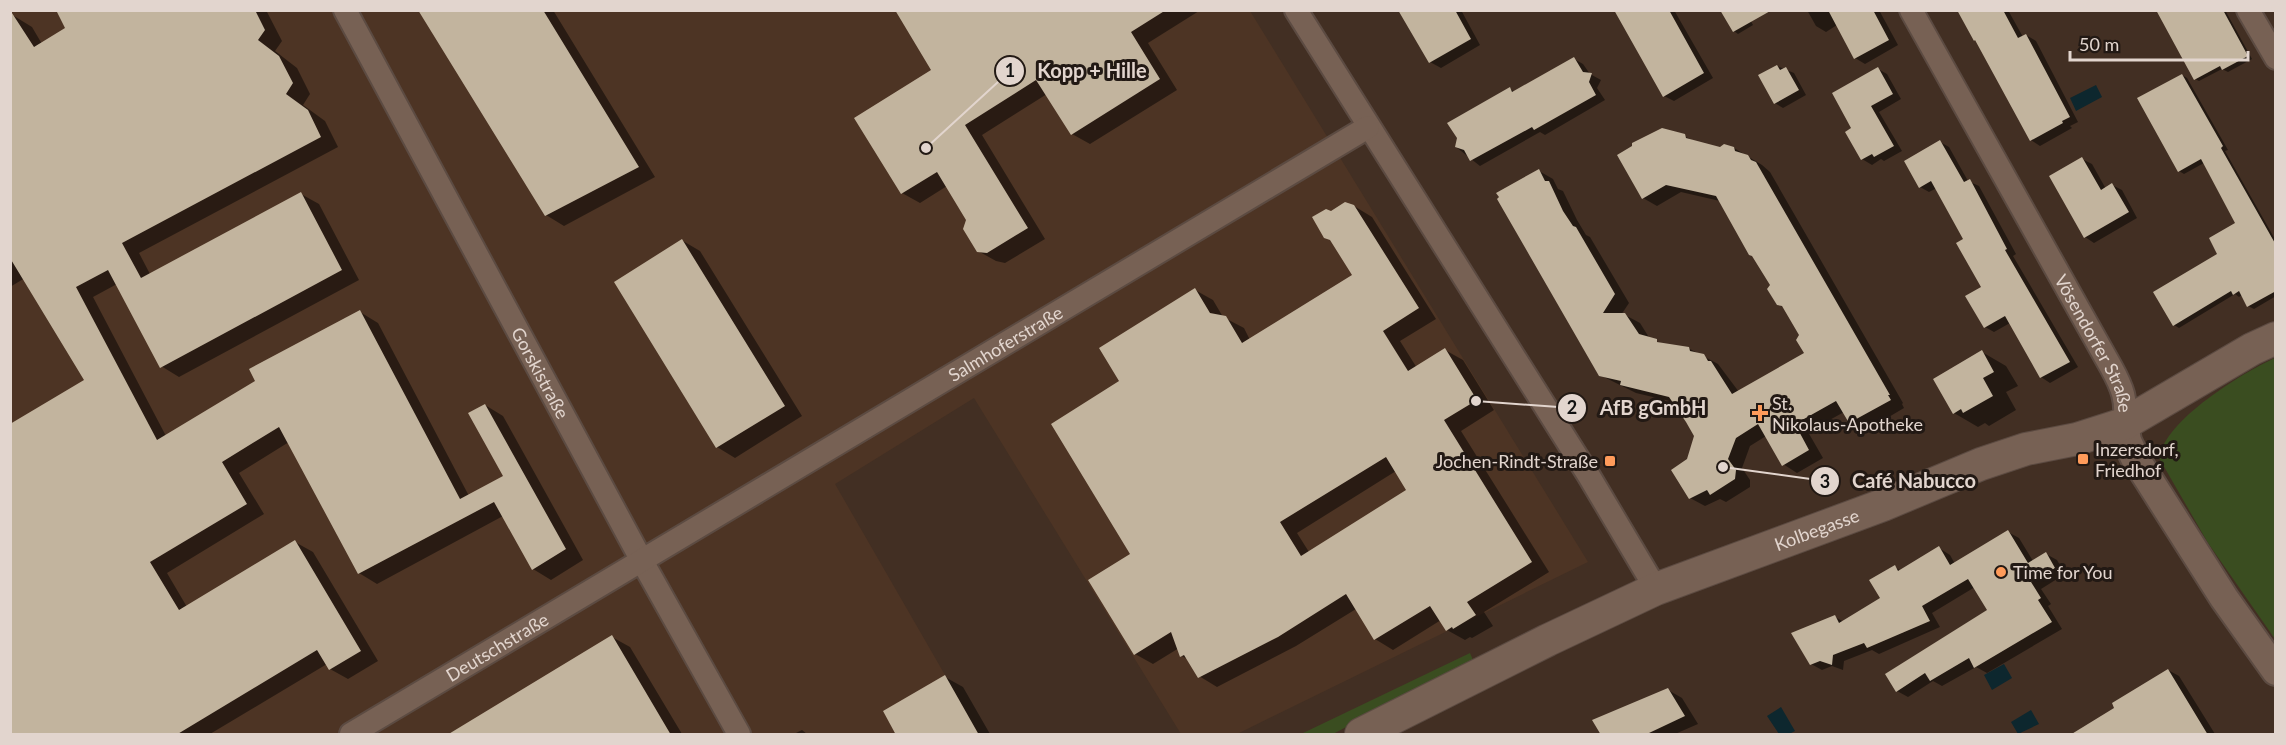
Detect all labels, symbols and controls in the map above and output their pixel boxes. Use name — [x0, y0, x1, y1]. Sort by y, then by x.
scale bar — [2070, 24, 2248, 62]
text: 50 m — [2079, 33, 2119, 55]
callout: Kopp + Hille — [995, 52, 1159, 90]
text: Kopp + Hille — [1037, 58, 1147, 82]
text: 1 — [1005, 59, 1015, 81]
street label: Vösendorfer Straße — [2050, 270, 2136, 413]
street label: Salmhoferstraße — [944, 301, 1066, 386]
street label: Gorskistraße — [507, 323, 574, 422]
callout: AfB gGmbH — [1557, 389, 1718, 427]
place label: St. Nikolaus-Apotheke — [1772, 392, 1923, 435]
text: AfB gGmbH — [1599, 395, 1706, 419]
text: 2 — [1567, 396, 1577, 418]
marker: St. Nikolaus-Apotheke — [1753, 406, 1767, 420]
place label: Inzersdorf, Friedhof — [2095, 438, 2179, 481]
place label: Jochen-Rindt-Straße — [1436, 450, 1598, 472]
marker: Inzersdorf, Friedhof — [2076, 452, 2090, 466]
marker: Jochen-Rindt-Straße — [1603, 454, 1617, 468]
callout: Café Nabucco — [1810, 462, 1988, 500]
text: Café Nabucco — [1852, 468, 1976, 492]
text: 3 — [1820, 470, 1830, 492]
street label: Kolbegasse — [1771, 504, 1862, 555]
place label: Time for You — [2013, 561, 2113, 583]
marker: Time for You — [1994, 565, 2008, 579]
street label: Deutschstraße — [442, 608, 552, 686]

